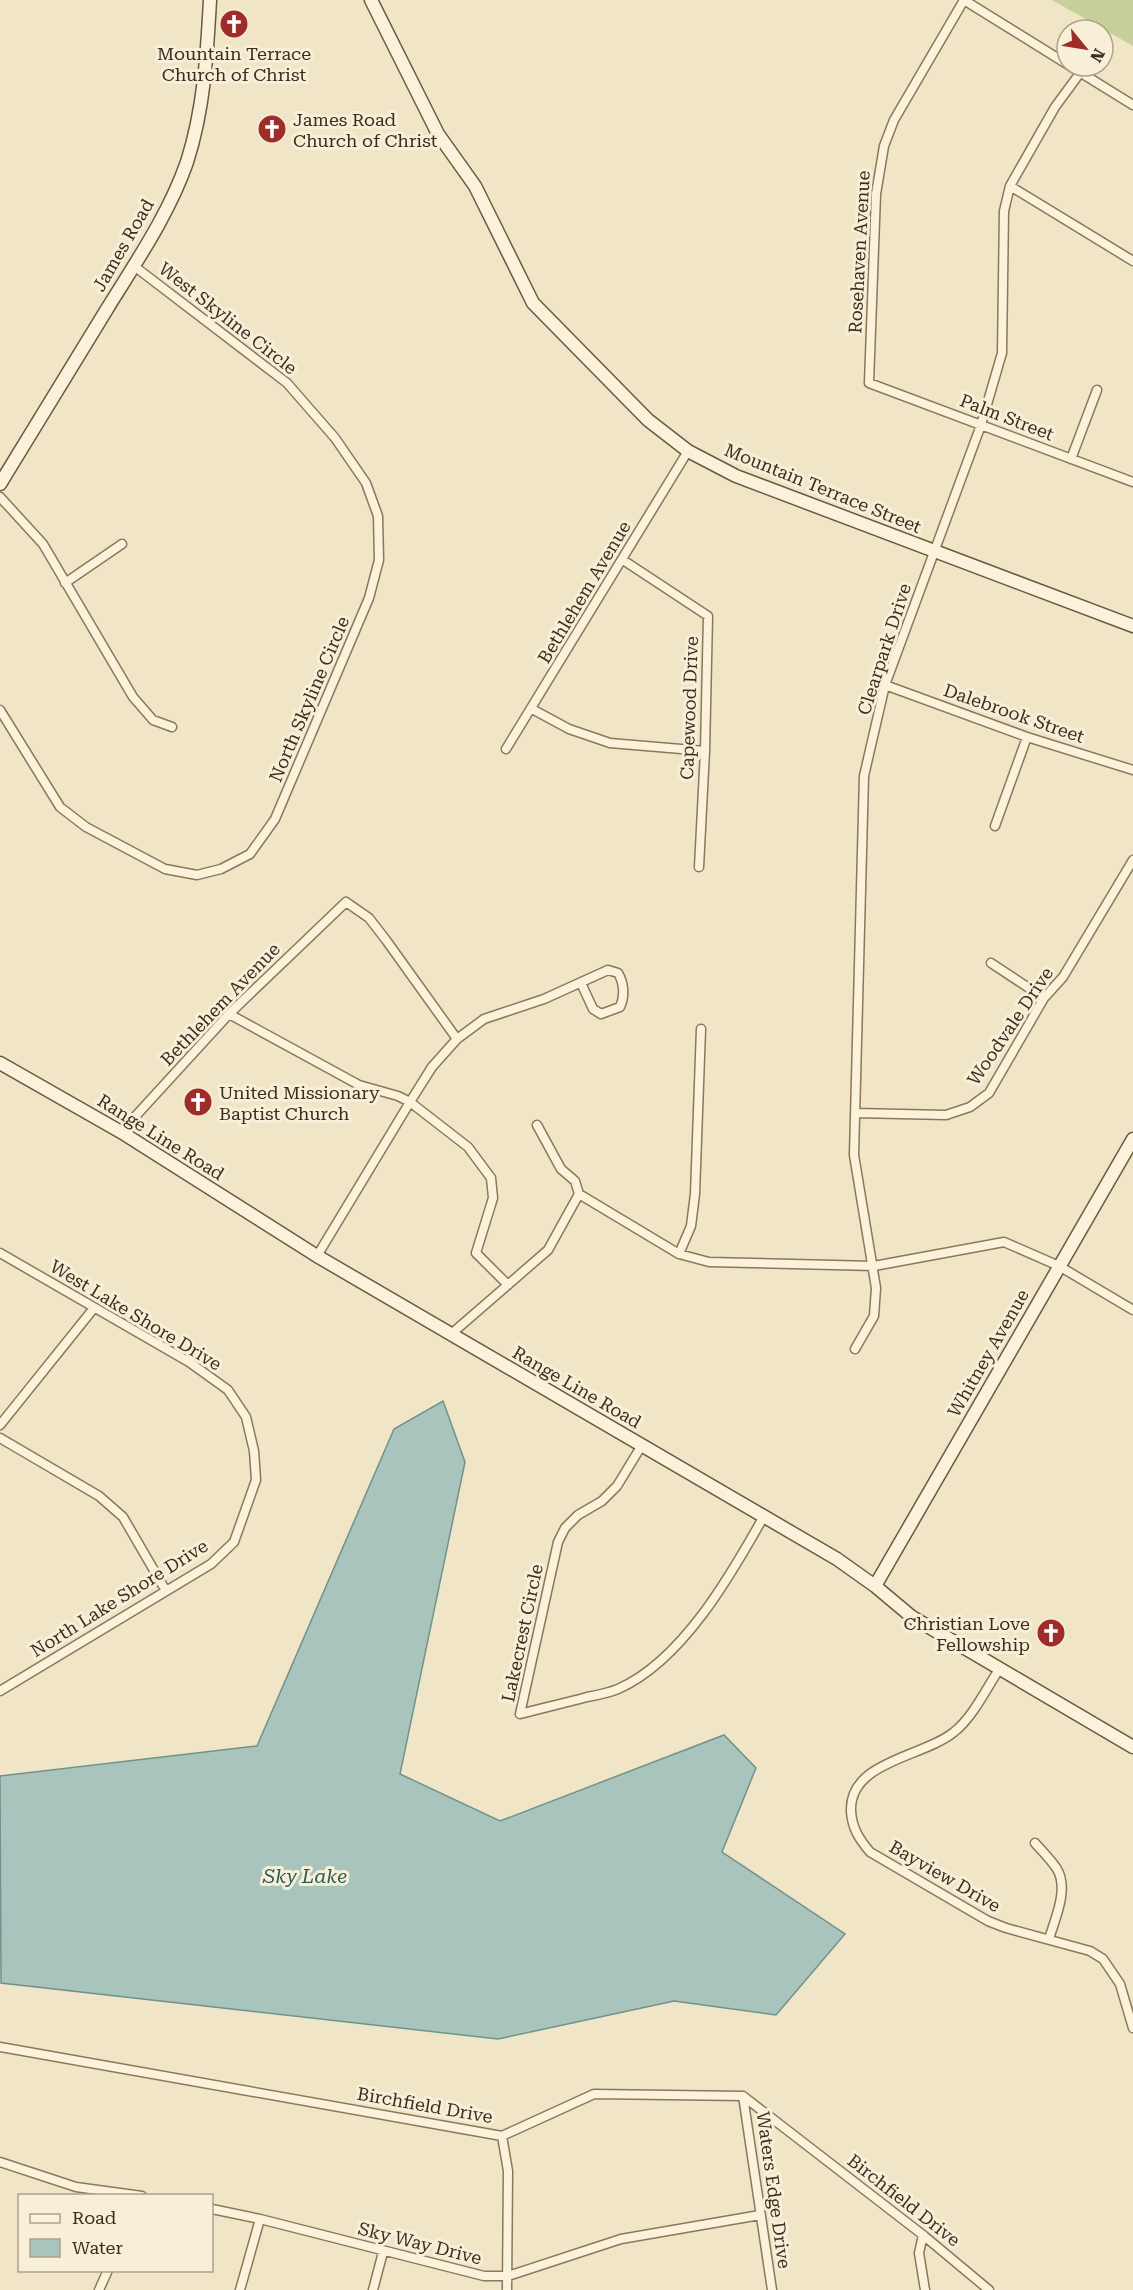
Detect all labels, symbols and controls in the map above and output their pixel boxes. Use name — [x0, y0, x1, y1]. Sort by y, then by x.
church icon: Mountain Terrace Church of Christ — [218, 8, 250, 40]
north arrow — [1055, 18, 1115, 78]
place label: Mountain Terrace Church of Christ — [157, 43, 311, 85]
text: N — [1086, 45, 1109, 65]
place label: James Road Church of Christ — [293, 109, 438, 151]
church icon: James Road Church of Christ — [256, 113, 288, 145]
street label: Rosehaven Avenue — [844, 170, 874, 334]
street label: James Road — [88, 195, 158, 295]
street label: West Skyline Circle — [155, 258, 301, 378]
street label: Palm Street — [957, 389, 1057, 445]
street label: Mountain Terrace Street — [722, 439, 925, 537]
street label: Bethlehem Avenue — [533, 517, 635, 667]
street label: Clearpark Drive — [853, 580, 915, 717]
street label: North Skyline Circle — [265, 613, 353, 785]
street label: Capewood Drive — [676, 636, 702, 780]
street label: Dalebrook Street — [941, 679, 1087, 747]
street label: Bethlehem Avenue — [156, 938, 284, 1070]
street label: Woodvale Drive — [963, 963, 1057, 1089]
place label: United Missionary Baptist Church — [219, 1082, 380, 1124]
church icon: United Missionary Baptist Church — [182, 1086, 214, 1118]
street label: Range Line Road — [94, 1090, 228, 1185]
street label: West Lake Shore Drive — [47, 1255, 226, 1375]
street label: Whitney Avenue — [943, 1285, 1033, 1420]
street label: Range Line Road — [509, 1342, 645, 1433]
street label: North Lake Shore Drive — [27, 1535, 211, 1661]
street label: Lakecrest Circle — [497, 1562, 547, 1704]
place label: Christian Love Fellowship — [903, 1613, 1030, 1655]
church icon: Christian Love Fellowship — [1035, 1617, 1067, 1649]
street label: Bayview Drive — [886, 1836, 1004, 1916]
water label: Sky Lake — [262, 1864, 347, 1888]
street label: Birchfield Drive — [356, 2083, 494, 2127]
street label: Waters Edge Drive — [753, 2110, 795, 2270]
street label: Birchfield Drive — [843, 2149, 965, 2251]
legend — [18, 2194, 213, 2272]
text: Road — [72, 2207, 117, 2228]
street label: Sky Way Drive — [356, 2217, 484, 2269]
text: Water — [72, 2237, 123, 2258]

